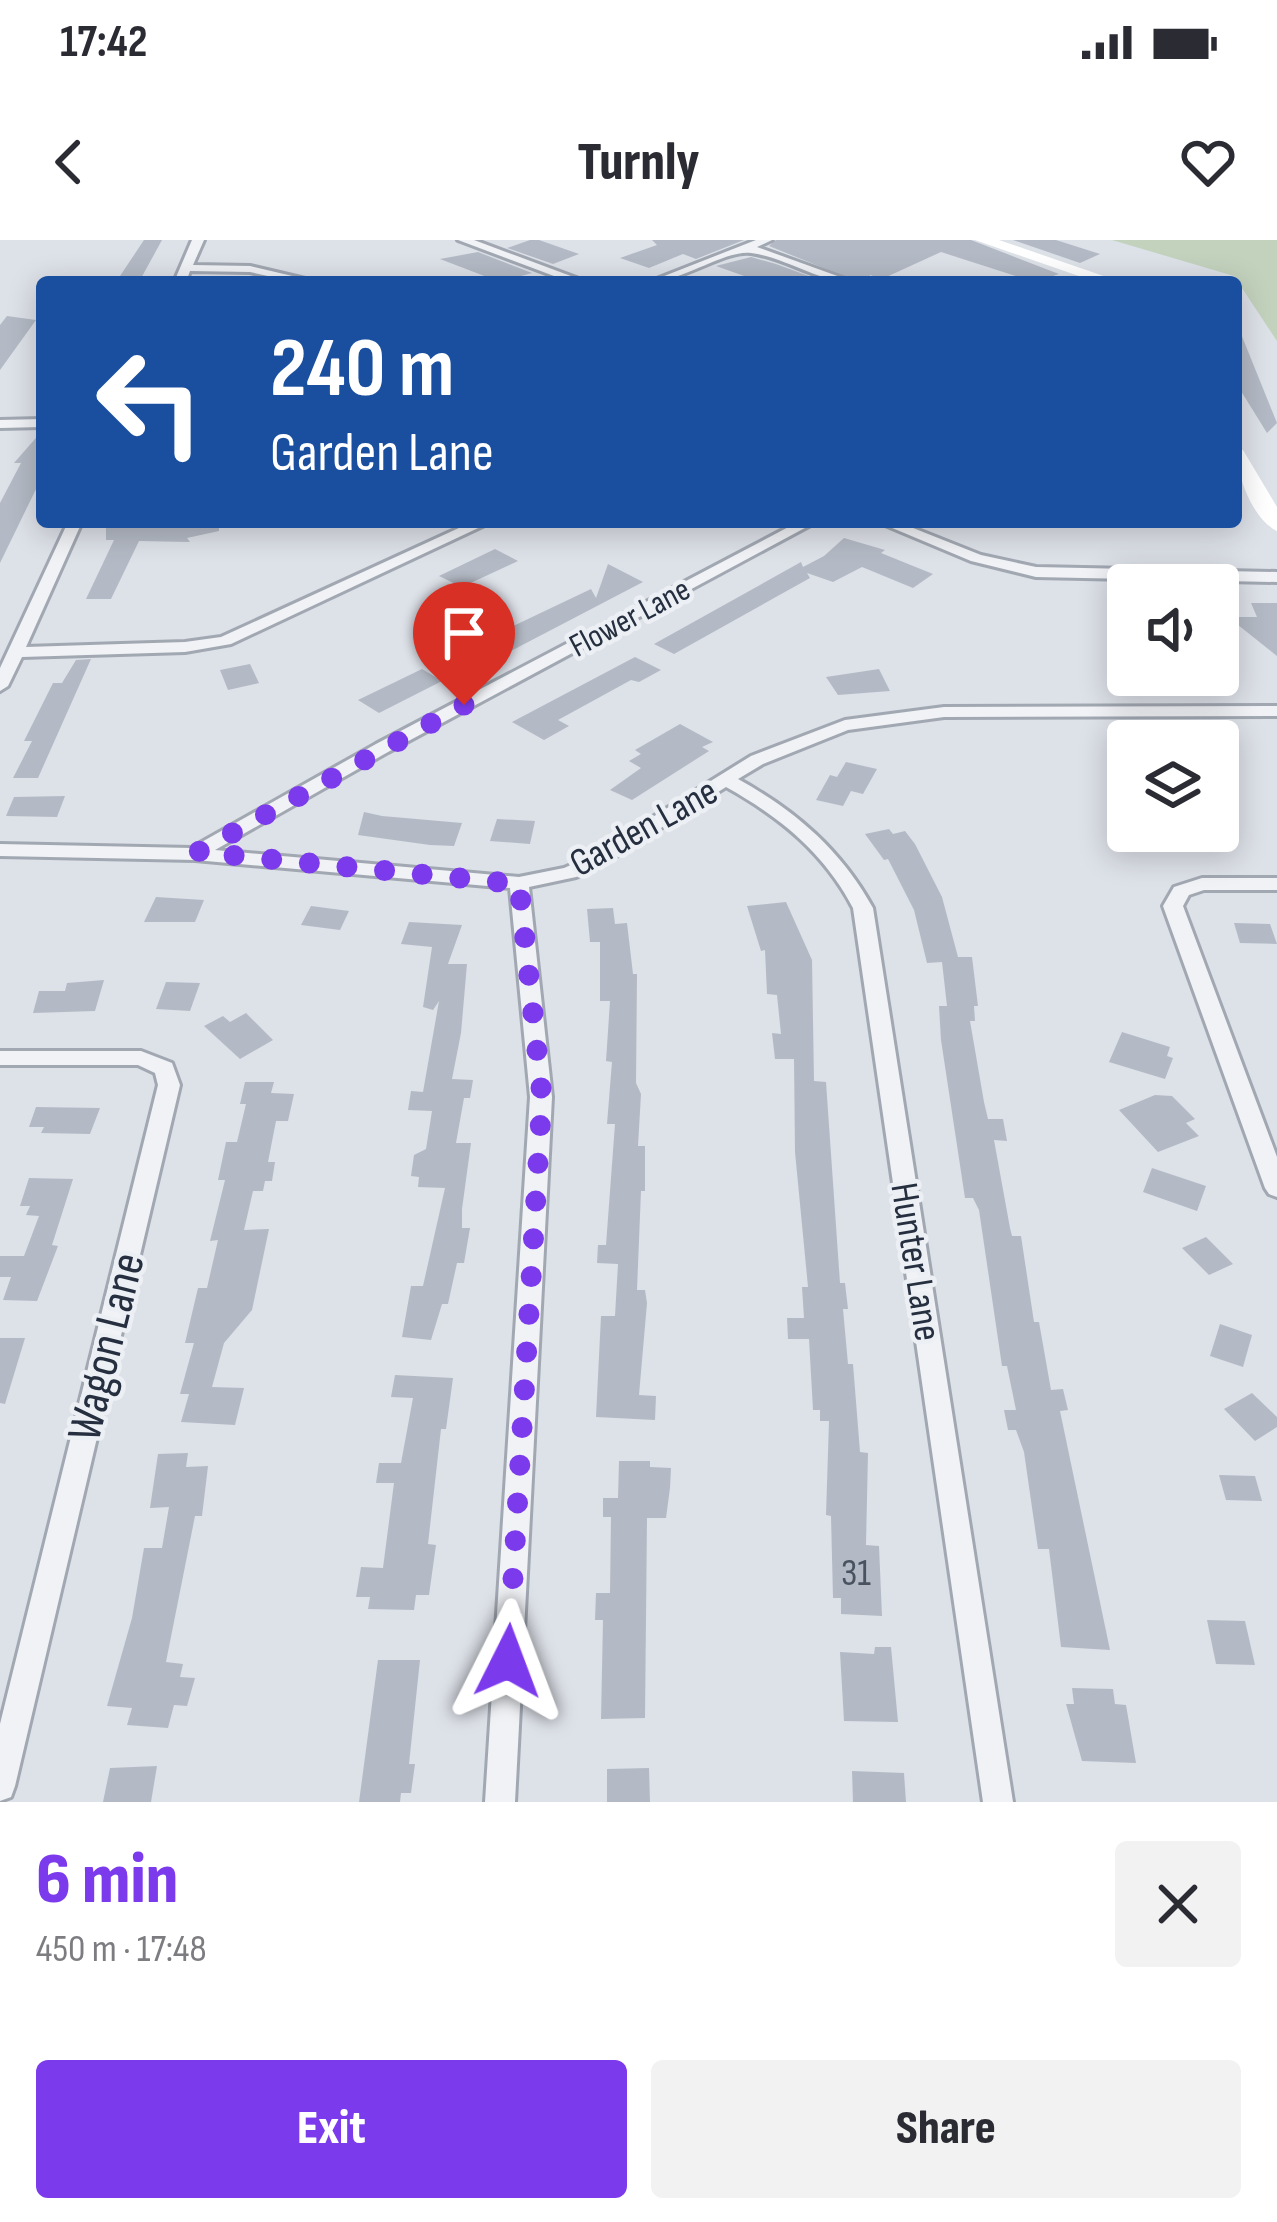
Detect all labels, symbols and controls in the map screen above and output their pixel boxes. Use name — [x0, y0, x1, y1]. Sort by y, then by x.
text: 17:42 — [60, 15, 148, 70]
icon: back — [36, 129, 102, 195]
icon: heart — [1175, 129, 1241, 195]
text: Turnly — [578, 130, 699, 195]
text: 240 m — [270, 319, 454, 420]
icon: left — [72, 324, 228, 480]
text: Garden Lane — [270, 421, 494, 486]
map controls — [1107, 564, 1239, 852]
button: sound — [1107, 564, 1239, 696]
street label: Flower Lane — [563, 570, 697, 666]
pin — [413, 582, 515, 705]
icon: arrive — [431, 600, 497, 666]
button: layers — [1107, 720, 1239, 852]
street label: Garden Lane — [562, 768, 726, 888]
street label: Hunter Lane — [879, 1180, 951, 1344]
street label: Wagon Lane — [56, 1247, 158, 1447]
house number: 31 — [841, 1550, 871, 1597]
position arrow — [445, 1598, 571, 1724]
text: 6 min — [36, 1837, 178, 1924]
button: close — [1115, 1841, 1241, 1967]
text: 450 m · 17:48 — [36, 1926, 207, 1973]
button: Exit — [36, 2060, 627, 2198]
button: Share — [651, 2060, 1241, 2198]

